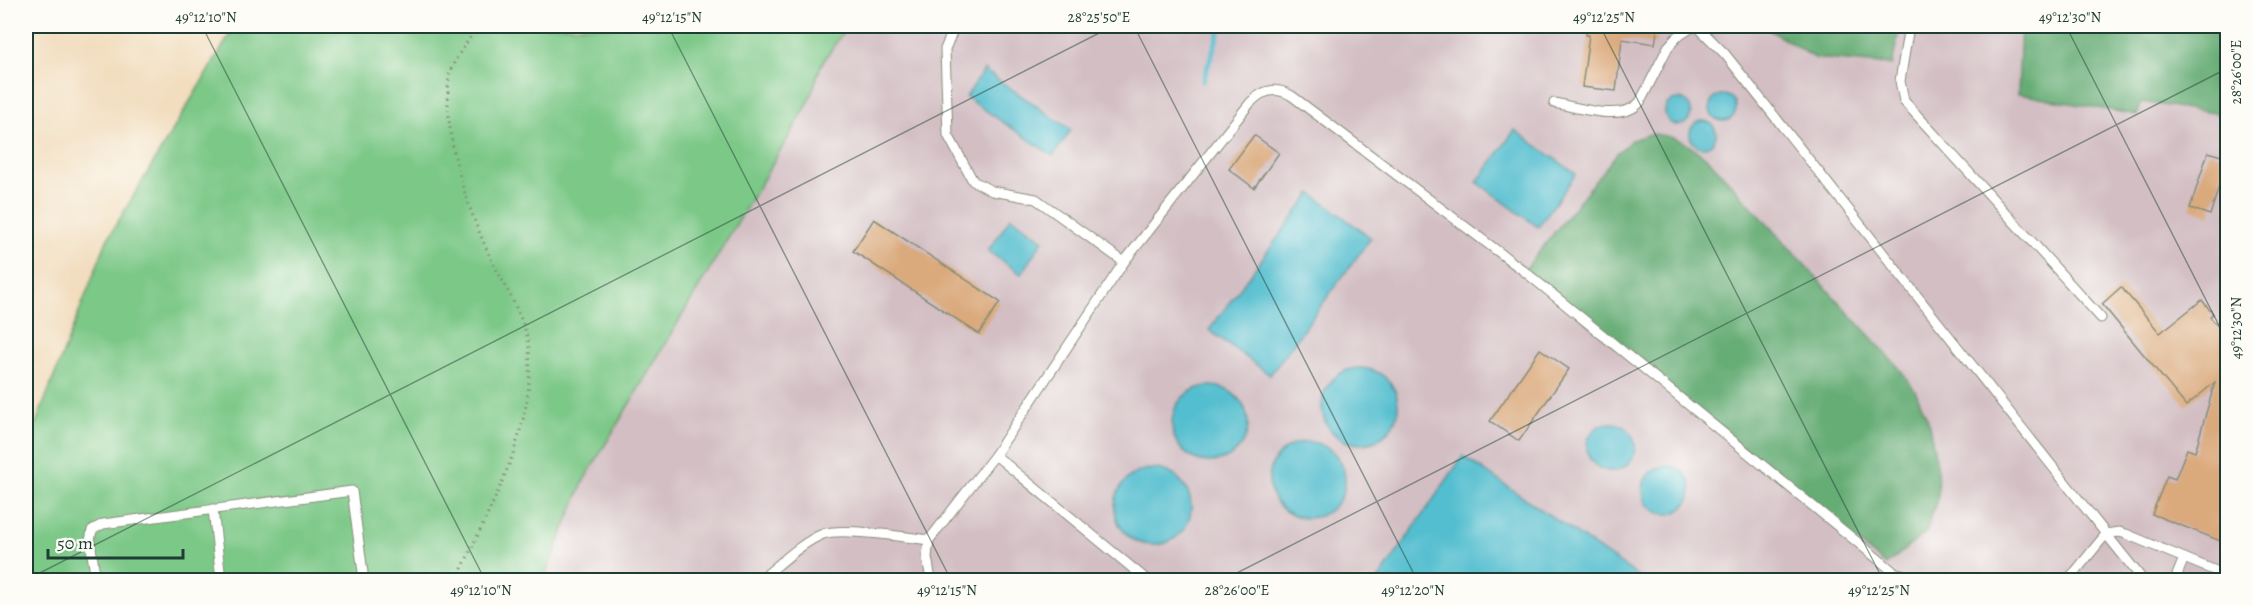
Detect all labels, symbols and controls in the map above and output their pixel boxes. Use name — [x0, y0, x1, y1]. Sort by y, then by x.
text: 49°12'10"N — [175, 7, 237, 27]
text: 49°12'15"N — [642, 7, 702, 27]
text: 28°25'50"E — [1068, 7, 1130, 27]
text: 49°12'25"N — [1573, 7, 1635, 27]
text: 49°12'30"N — [2039, 7, 2101, 27]
text: 28°26'00"E — [2226, 40, 2246, 104]
text: 49°12'30"N — [2226, 297, 2246, 359]
scale bar — [48, 522, 183, 560]
text: 50 m — [57, 531, 93, 555]
text: 49°12'10"N — [450, 580, 512, 600]
text: 49°12'15"N — [917, 580, 977, 600]
text: 28°26'00"E — [1205, 580, 1269, 600]
text: 49°12'20"N — [1381, 580, 1445, 600]
text: 49°12'25"N — [1848, 580, 1910, 600]

